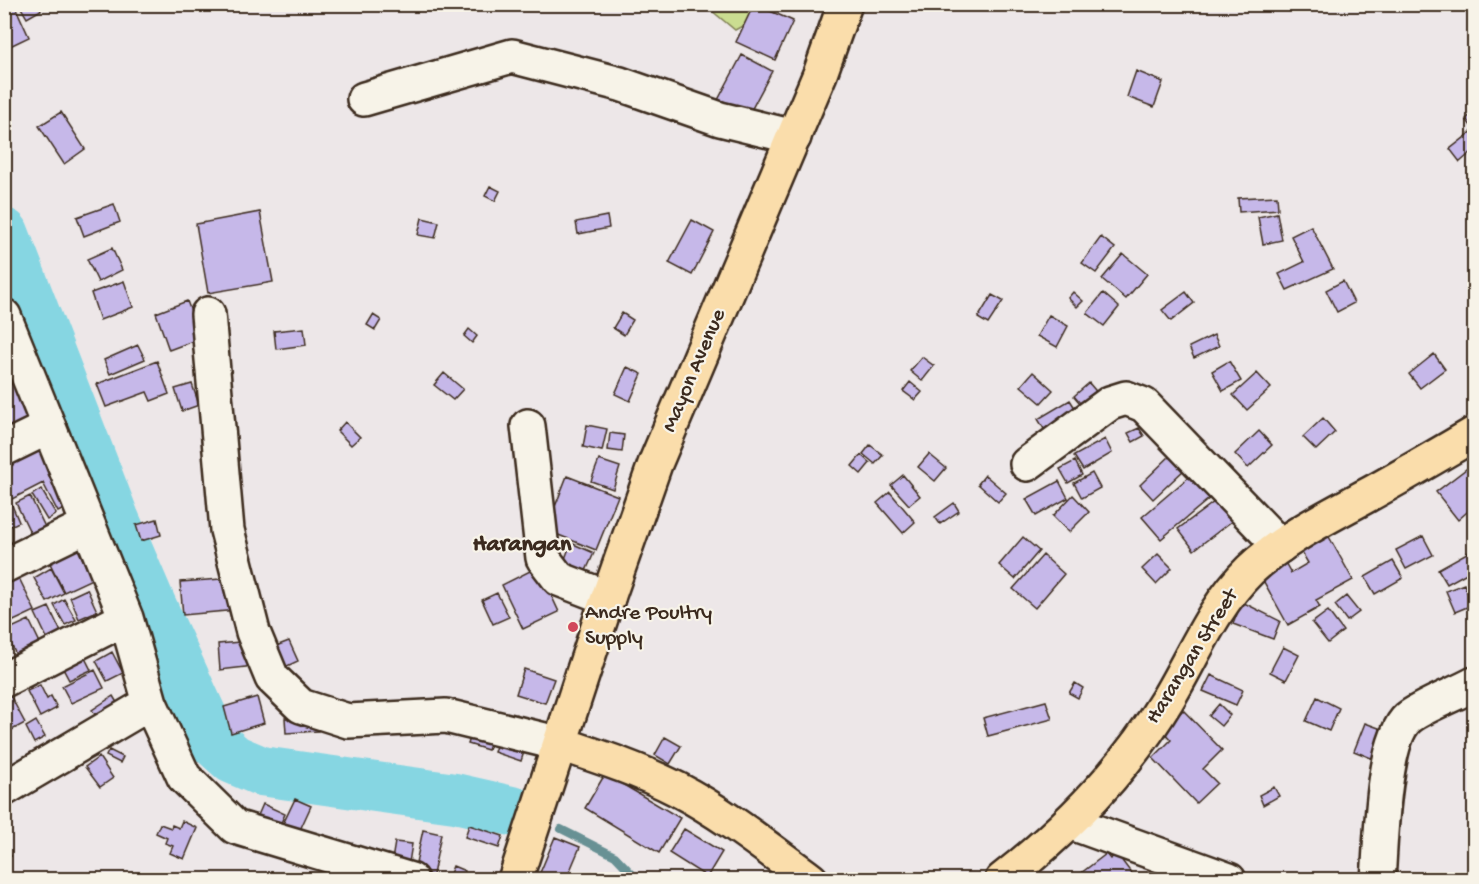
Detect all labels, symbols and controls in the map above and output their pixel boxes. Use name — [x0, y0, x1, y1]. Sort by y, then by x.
street label: Mayon Avenue — [657, 305, 733, 437]
district label: Harangan — [473, 531, 572, 560]
street label: Harangan Street — [1141, 583, 1246, 729]
place label: Andre Poultry Supply — [585, 601, 712, 652]
marker: Andre Poultry Supply — [566, 620, 580, 634]

